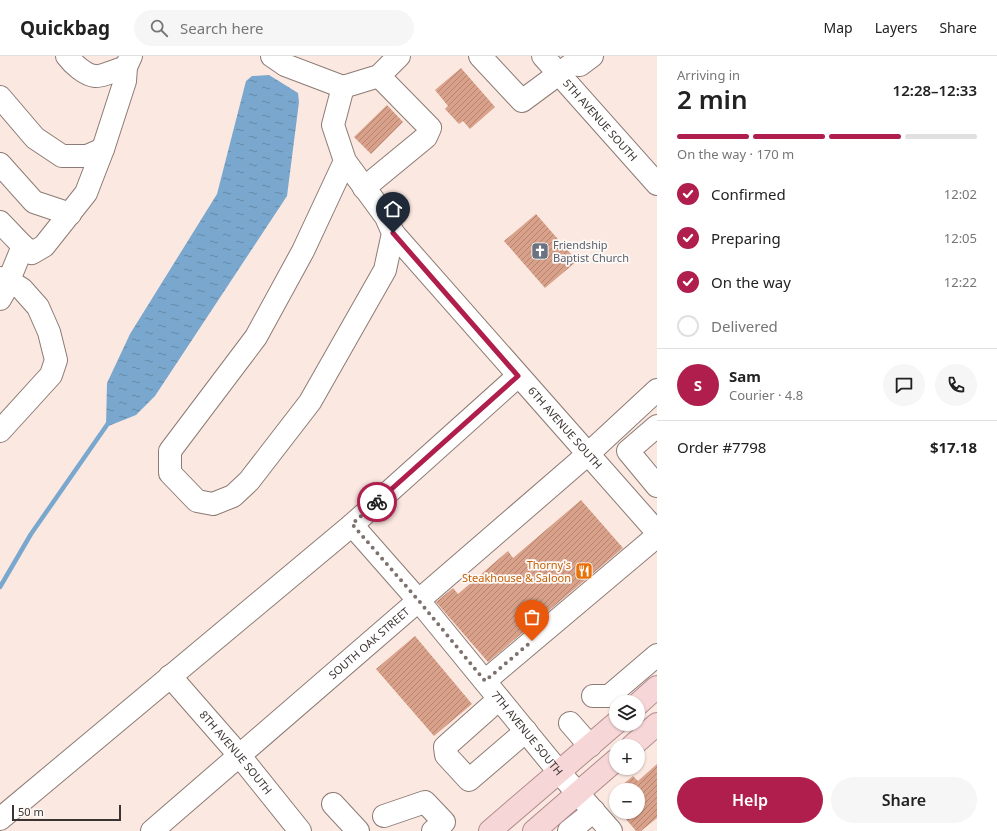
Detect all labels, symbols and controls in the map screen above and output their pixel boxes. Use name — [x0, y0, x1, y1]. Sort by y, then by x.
search box — [134, 10, 414, 46]
text: Quickbag — [20, 15, 110, 41]
icon: search — [148, 17, 170, 39]
text: Search here — [180, 18, 264, 38]
text: Map — [824, 18, 853, 37]
text: Layers — [875, 18, 917, 37]
text: Share — [939, 18, 977, 37]
text: Arriving in — [677, 66, 740, 84]
street label: 5TH AVENUE SOUTH — [560, 76, 641, 164]
text: 12:28–12:33 — [893, 80, 977, 100]
text: 2 min — [677, 81, 748, 117]
text: On the way · 170 m — [677, 145, 794, 163]
icon: check — [677, 183, 699, 205]
text: Confirmed — [711, 184, 786, 204]
text: 12:02 — [944, 185, 977, 203]
pin — [376, 192, 410, 233]
icon: home — [382, 198, 404, 220]
icon: check — [677, 227, 699, 249]
text: Preparing — [711, 228, 781, 248]
text: 12:05 — [944, 229, 977, 247]
place label: Friendship Baptist Church — [553, 237, 629, 265]
church icon: Friendship Baptist Church — [530, 241, 550, 261]
icon: check — [677, 271, 699, 293]
text: On the way — [711, 272, 791, 292]
text: 12:22 — [944, 273, 977, 291]
text: Delivered — [711, 316, 778, 336]
button: chat — [883, 364, 925, 406]
button: phone — [935, 364, 977, 406]
text: Sam — [729, 366, 761, 386]
text: S — [694, 375, 702, 395]
street label: 6TH AVENUE SOUTH — [525, 383, 606, 472]
text: Courier · 4.8 — [729, 386, 803, 404]
text: Order #7798 — [677, 437, 766, 457]
text: $17.18 — [930, 437, 977, 457]
courier — [357, 482, 397, 522]
icon: bike — [366, 491, 388, 513]
place label: Thorny's Steakhouse & Saloon — [462, 557, 571, 585]
restaurant icon: Thorny's Steakhouse & Saloon — [574, 561, 594, 581]
pin — [515, 600, 549, 641]
street label: SOUTH OAK STREET — [325, 604, 412, 682]
icon: bag — [521, 606, 543, 628]
street label: 7TH AVENUE SOUTH — [488, 687, 567, 778]
map controls — [609, 695, 645, 819]
button: layers — [609, 695, 645, 731]
street label: 8TH AVENUE SOUTH — [197, 707, 276, 797]
button: + — [609, 739, 645, 775]
button: Help — [677, 777, 823, 823]
button: Share — [831, 777, 977, 823]
button: − — [609, 783, 645, 819]
scale bar — [12, 803, 121, 822]
text: 50 m — [18, 804, 44, 819]

